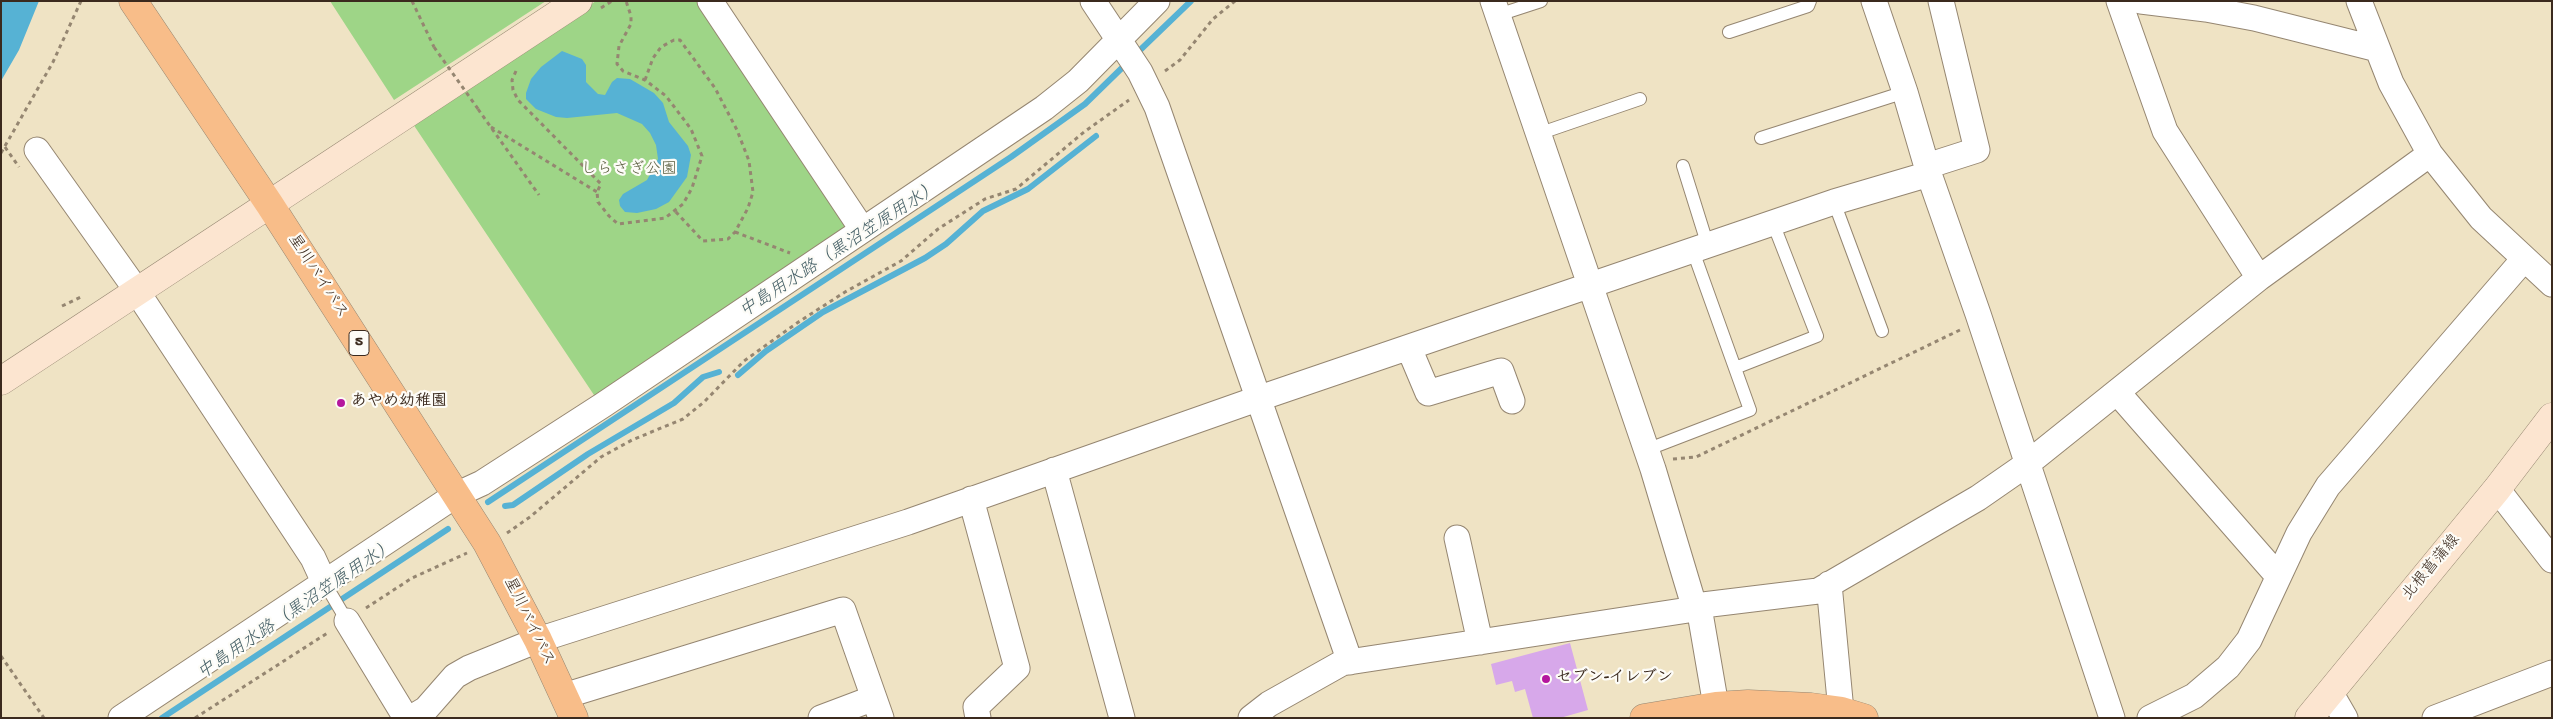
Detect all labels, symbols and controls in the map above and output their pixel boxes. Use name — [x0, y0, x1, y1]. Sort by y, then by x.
park label: しらさぎ公園 — [581, 161, 677, 181]
water label: 中島用水路（黒沼笠原用水） — [736, 178, 944, 324]
street label: 星川バイパス — [283, 232, 351, 322]
road number: 5 — [349, 330, 369, 356]
place label: あやめ幼稚園 — [351, 393, 447, 413]
marker: あやめ幼稚園 — [335, 397, 347, 409]
street label: 北根菖蒲線 — [2399, 531, 2465, 605]
water label: 中島用水路（黒沼笠原用水） — [194, 537, 400, 685]
street label: 星川バイパス — [498, 575, 558, 669]
place label: セブン-イレブン — [1556, 669, 1673, 689]
marker: セブン-イレブン — [1540, 673, 1552, 685]

